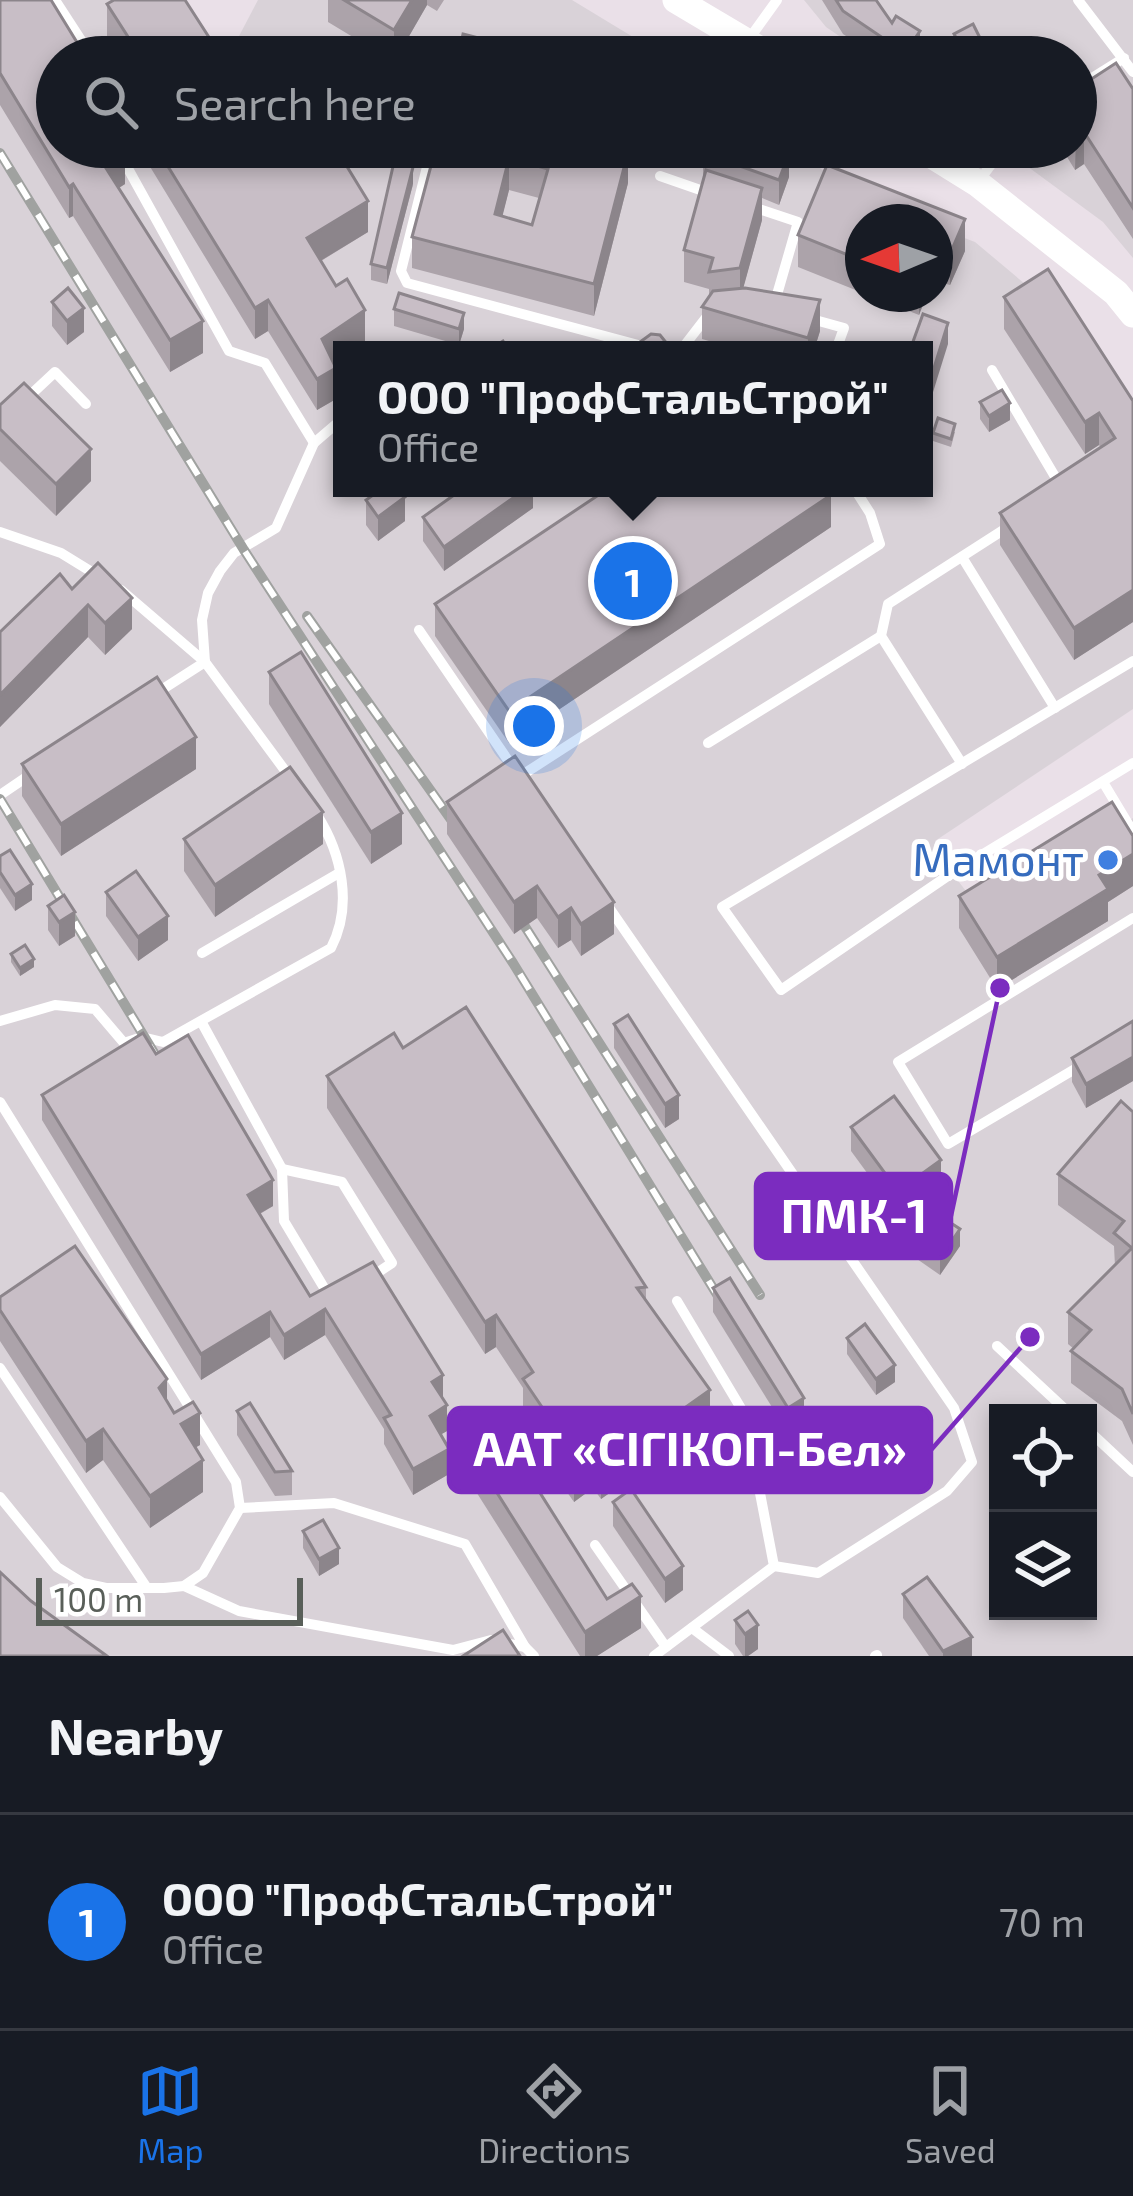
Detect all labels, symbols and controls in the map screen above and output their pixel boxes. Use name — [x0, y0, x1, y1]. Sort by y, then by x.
search box — [36, 36, 1097, 168]
icon: search — [78, 69, 144, 135]
text: Search here — [174, 75, 416, 129]
north arrow — [845, 204, 953, 312]
popup — [333, 341, 933, 497]
text: ООО "ПрофСтальСтрой" — [377, 369, 889, 423]
text: Office — [377, 423, 479, 470]
pin: 1 — [594, 536, 672, 626]
your location — [504, 696, 564, 756]
place label: Мамонт — [912, 831, 1084, 885]
marker: Мамонт — [1095, 847, 1121, 873]
callout: ПМК-1 — [756, 1174, 951, 1258]
text: ПМК-1 — [780, 1185, 928, 1243]
map controls — [989, 1404, 1097, 1620]
button: locate — [989, 1404, 1097, 1512]
callout: ААТ «СІГІКОП-Бел» — [449, 1408, 931, 1492]
text: ААТ «СІГІКОП-Бел» — [473, 1418, 907, 1476]
button: layers — [989, 1512, 1097, 1620]
scale bar — [36, 1572, 303, 1625]
text: 100 m — [54, 1579, 143, 1619]
text: Nearby — [48, 1704, 223, 1765]
text: ООО "ПрофСтальСтрой" — [162, 1871, 673, 1925]
text: 1 — [79, 1898, 95, 1945]
text: 70 m — [999, 1898, 1085, 1945]
text: Office — [162, 1925, 264, 1972]
tab: Map — [137, 2058, 204, 2170]
tab: Directions — [478, 2058, 630, 2170]
tab: Saved — [905, 2058, 996, 2170]

